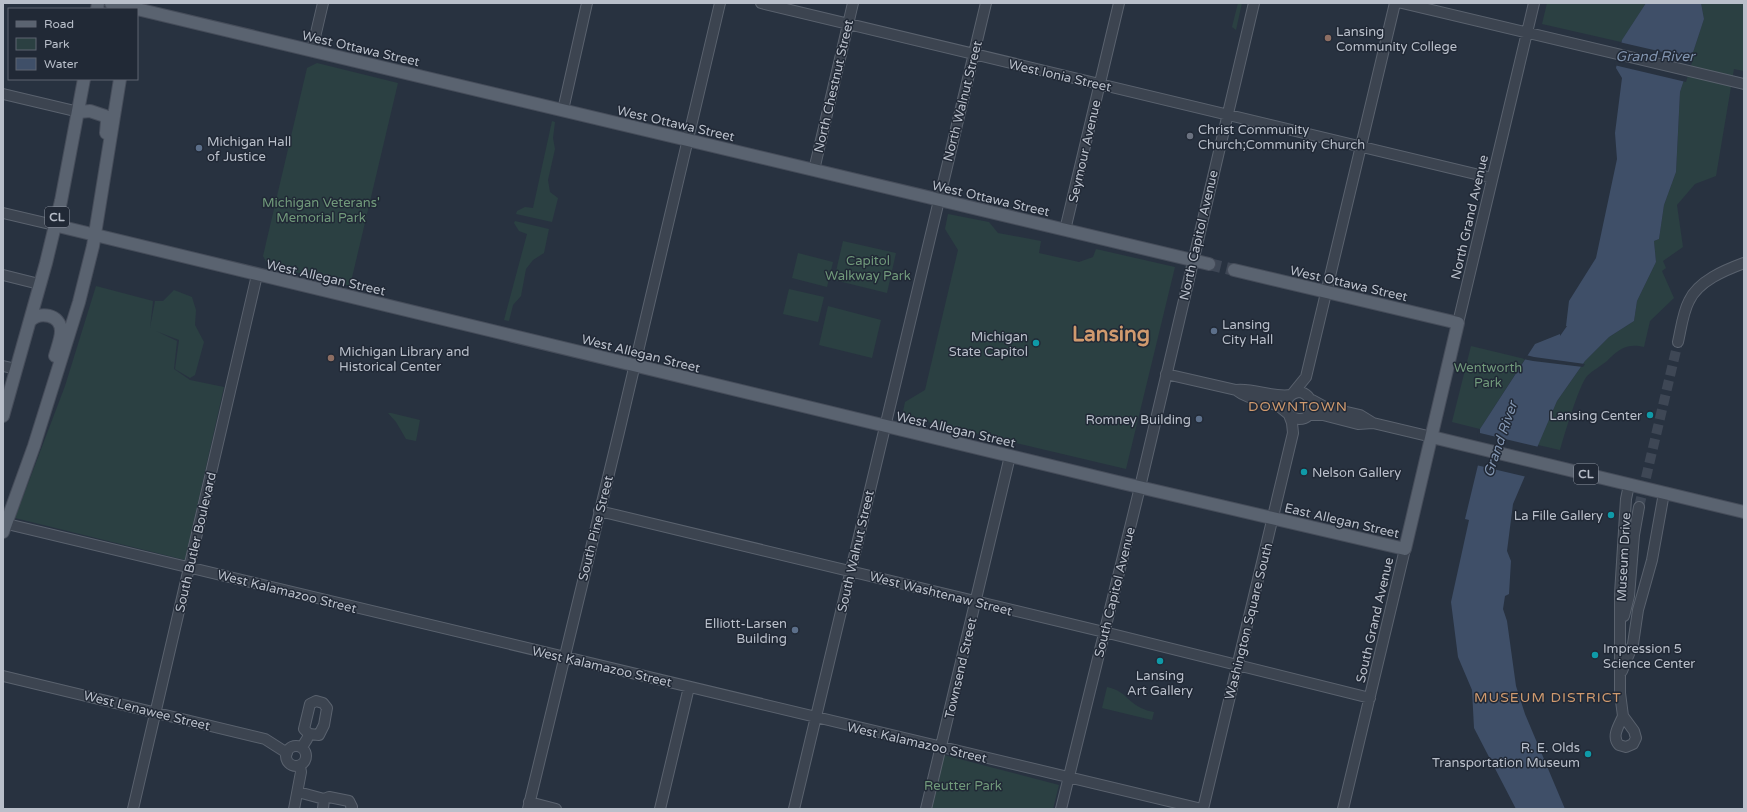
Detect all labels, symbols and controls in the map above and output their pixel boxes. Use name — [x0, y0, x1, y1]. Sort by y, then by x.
legend — [8, 8, 138, 80]
text: Road — [44, 17, 74, 31]
street label: North Chestnut Street — [811, 18, 857, 154]
place label: Lansing Community College — [1336, 24, 1457, 55]
street label: West Ottawa Street — [300, 28, 421, 70]
marker: Lansing Community College — [1323, 33, 1333, 43]
text: Park — [44, 37, 70, 51]
street label: North Walnut Street — [940, 39, 986, 163]
water label: Grand River — [1616, 48, 1696, 65]
street label: West Ionia Street — [1007, 56, 1113, 96]
text: Water — [44, 57, 79, 71]
street label: Seymour Avenue — [1065, 98, 1105, 204]
street label: West Ottawa Street — [615, 103, 736, 145]
place label: Christ Community Church;Community Church — [1198, 122, 1365, 153]
marker: Christ Community Church;Community Church — [1185, 131, 1195, 141]
place label: Michigan Hall of Justice — [207, 134, 291, 165]
marker: Michigan Hall of Justice — [194, 143, 204, 153]
street label: North Grand Avenue — [1448, 153, 1492, 281]
street label: North Capitol Avenue — [1176, 169, 1222, 302]
street label: West Ottawa Street — [930, 178, 1051, 220]
park label: Michigan Veterans' Memorial Park — [262, 195, 380, 226]
road number: CL — [45, 207, 69, 227]
park label: Capitol Walkway Park — [825, 253, 911, 284]
street label: West Allegan Street — [265, 256, 387, 299]
street label: West Ottawa Street — [1288, 263, 1409, 305]
place label: Lansing City Hall — [1222, 317, 1273, 348]
district label: Lansing — [1072, 322, 1150, 347]
marker: Lansing City Hall — [1209, 326, 1219, 336]
place label: Michigan State Capitol — [949, 329, 1028, 360]
street label: West Allegan Street — [580, 331, 702, 376]
marker: Michigan State Capitol — [1031, 338, 1041, 348]
place label: Michigan Library and Historical Center — [339, 344, 470, 375]
marker: Michigan Library and Historical Center — [326, 353, 336, 363]
park label: Wentworth Park — [1454, 360, 1522, 391]
district label: DOWNTOWN — [1248, 398, 1348, 415]
water label: Grand River — [1480, 398, 1522, 479]
street label: West Allegan Street — [895, 408, 1017, 451]
place label: Lansing Center — [1549, 408, 1642, 424]
marker: Lansing Center — [1645, 410, 1655, 420]
place label: Romney Building — [1085, 412, 1191, 428]
marker: Romney Building — [1194, 414, 1204, 424]
road number: CL — [1574, 464, 1598, 484]
place label: Nelson Gallery — [1312, 465, 1401, 481]
marker: Nelson Gallery — [1299, 467, 1309, 477]
street label: South Butler Boulevard — [172, 471, 220, 614]
street label: South Pine Street — [575, 474, 617, 582]
street label: South Walnut Street — [834, 489, 878, 614]
street label: East Allegan Street — [1283, 500, 1401, 542]
place label: La Fille Gallery — [1514, 508, 1603, 524]
marker: La Fille Gallery — [1606, 510, 1616, 520]
street label: Museum Drive — [1614, 512, 1634, 602]
street label: South Capitol Avenue — [1091, 525, 1139, 659]
street label: Washington Square South — [1222, 541, 1276, 701]
street label: South Grand Avenue — [1353, 556, 1397, 685]
street label: West Kalamazoo Street — [215, 567, 358, 617]
street label: West Washtenaw Street — [868, 568, 1014, 619]
place label: Elliott-Larsen Building — [705, 616, 787, 647]
street label: Townsend Street — [942, 616, 980, 720]
marker: Elliott-Larsen Building — [790, 625, 800, 635]
place label: Impression 5 Science Center — [1603, 641, 1695, 672]
street label: West Kalamazoo Street — [530, 643, 673, 691]
marker: Impression 5 Science Center — [1590, 650, 1600, 660]
marker: Lansing Art Gallery — [1155, 656, 1165, 666]
place label: Lansing Art Gallery — [1127, 668, 1193, 699]
street label: West Lenawee Street — [82, 688, 212, 734]
district label: MUSEUM DISTRICT — [1474, 689, 1622, 706]
street label: West Kalamazoo Street — [845, 719, 988, 767]
place label: R. E. Olds Transportation Museum — [1432, 740, 1580, 771]
marker: R. E. Olds Transportation Museum — [1583, 749, 1593, 759]
park label: Reutter Park — [924, 778, 1002, 794]

